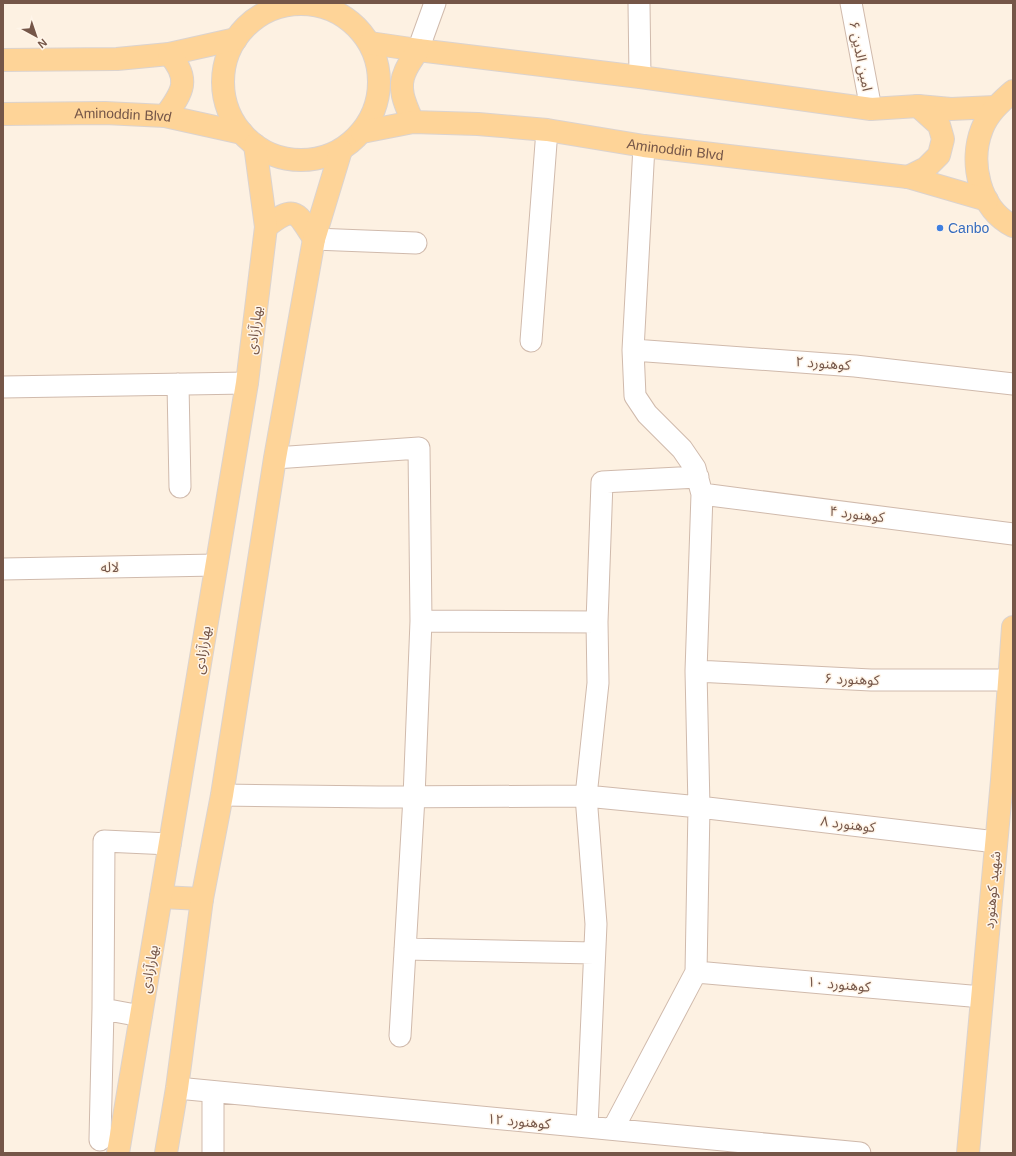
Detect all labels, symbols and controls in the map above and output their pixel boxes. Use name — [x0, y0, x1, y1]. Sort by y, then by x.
north arrow — [16, 16, 56, 56]
street label: امین الدین ۶ — [845, 20, 876, 92]
text: N — [35, 37, 49, 51]
street label: Aminoddin Blvd — [74, 105, 173, 125]
street label: Aminoddin Blvd — [626, 135, 725, 163]
place label: Canbo — [948, 220, 989, 236]
marker: Canbo — [935, 223, 945, 233]
street label: بهارآزادی — [243, 305, 266, 355]
street label: کوهنورد ۲ — [795, 353, 851, 374]
street label: کوهنورد ۴ — [829, 503, 886, 526]
street label: لاله — [101, 559, 119, 575]
street label: بهارآزادی — [190, 625, 215, 675]
street label: کوهنورد ۶ — [824, 670, 880, 689]
street label: کوهنورد ۸ — [820, 813, 877, 836]
street label: شهید کوهنورد — [981, 851, 1004, 930]
street label: بهارآزادی — [137, 944, 162, 994]
street label: کوهنورد ۱۰ — [807, 973, 871, 996]
street label: کوهنورد ۱۲ — [487, 1110, 551, 1133]

